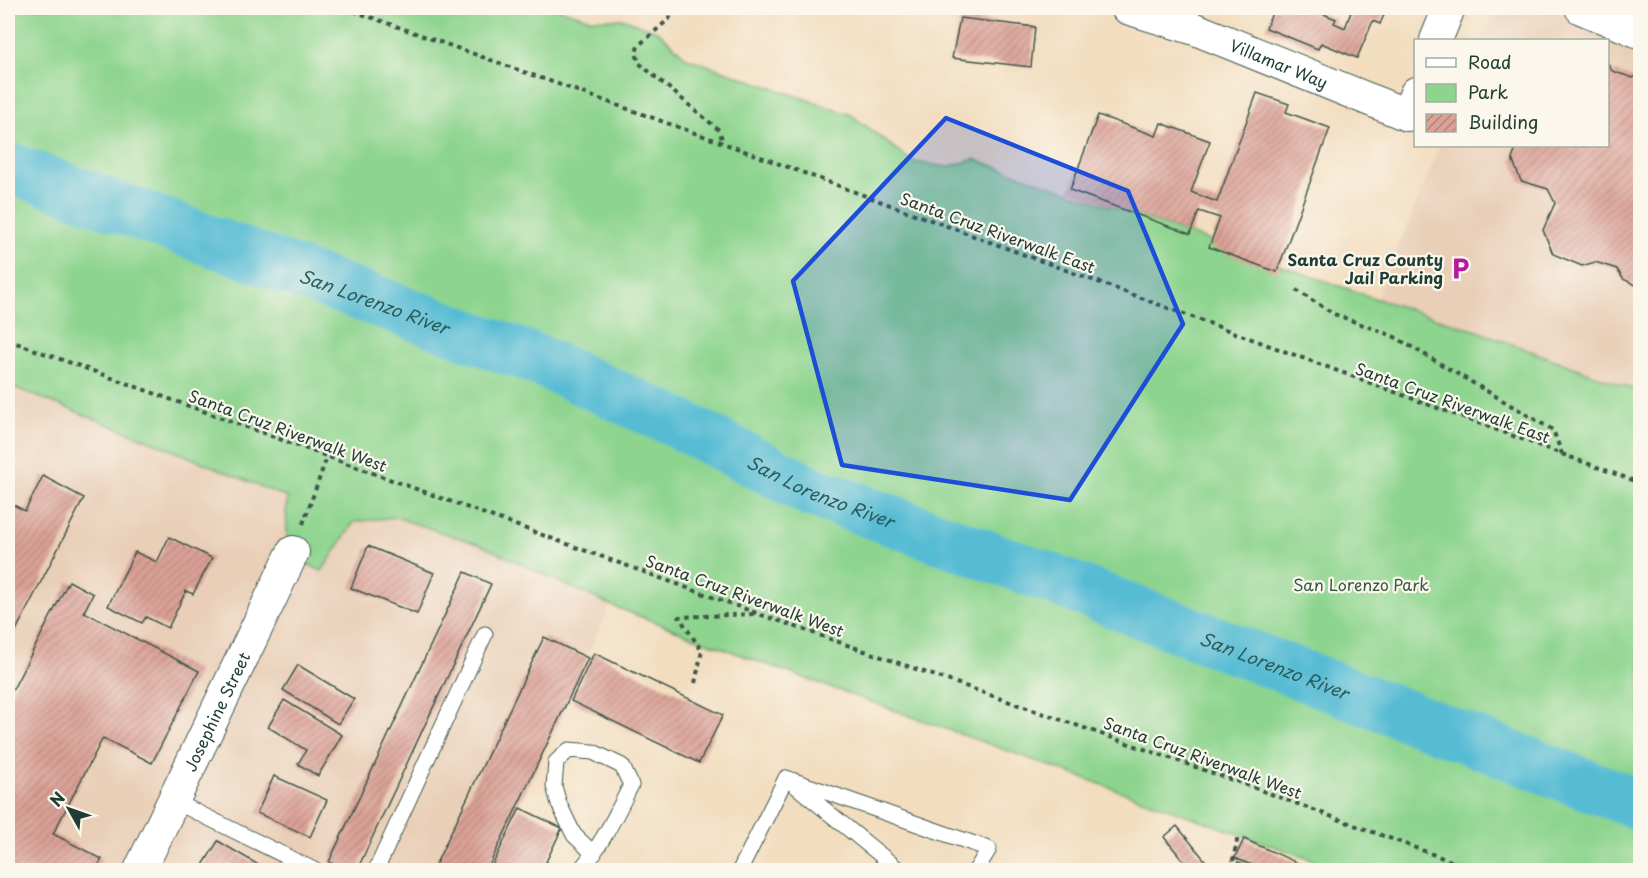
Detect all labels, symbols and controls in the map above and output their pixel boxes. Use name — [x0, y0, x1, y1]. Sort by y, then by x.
street label: Villamar Way — [1227, 33, 1332, 94]
legend — [1414, 39, 1609, 147]
text: Road — [1468, 48, 1512, 75]
text: Park — [1468, 78, 1508, 105]
text: Building — [1468, 108, 1538, 135]
street label: Santa Cruz Riverwalk East — [897, 186, 1099, 278]
place label: Santa Cruz County Jail Parking — [1288, 247, 1443, 289]
parking icon: Santa Cruz County Jail Parking — [1448, 255, 1474, 281]
water label: San Lorenzo River — [296, 261, 456, 341]
street label: Santa Cruz Riverwalk East — [1352, 356, 1554, 448]
street label: Santa Cruz Riverwalk West — [186, 383, 390, 477]
water label: San Lorenzo River — [743, 447, 901, 535]
street label: Santa Cruz Riverwalk West — [643, 548, 847, 642]
park label: San Lorenzo Park — [1293, 572, 1429, 596]
water label: San Lorenzo River — [1196, 624, 1356, 706]
street label: Josephine Street — [177, 647, 255, 775]
street label: Santa Cruz Riverwalk West — [1101, 710, 1305, 804]
north arrow — [39, 779, 99, 839]
text: N — [43, 786, 70, 811]

